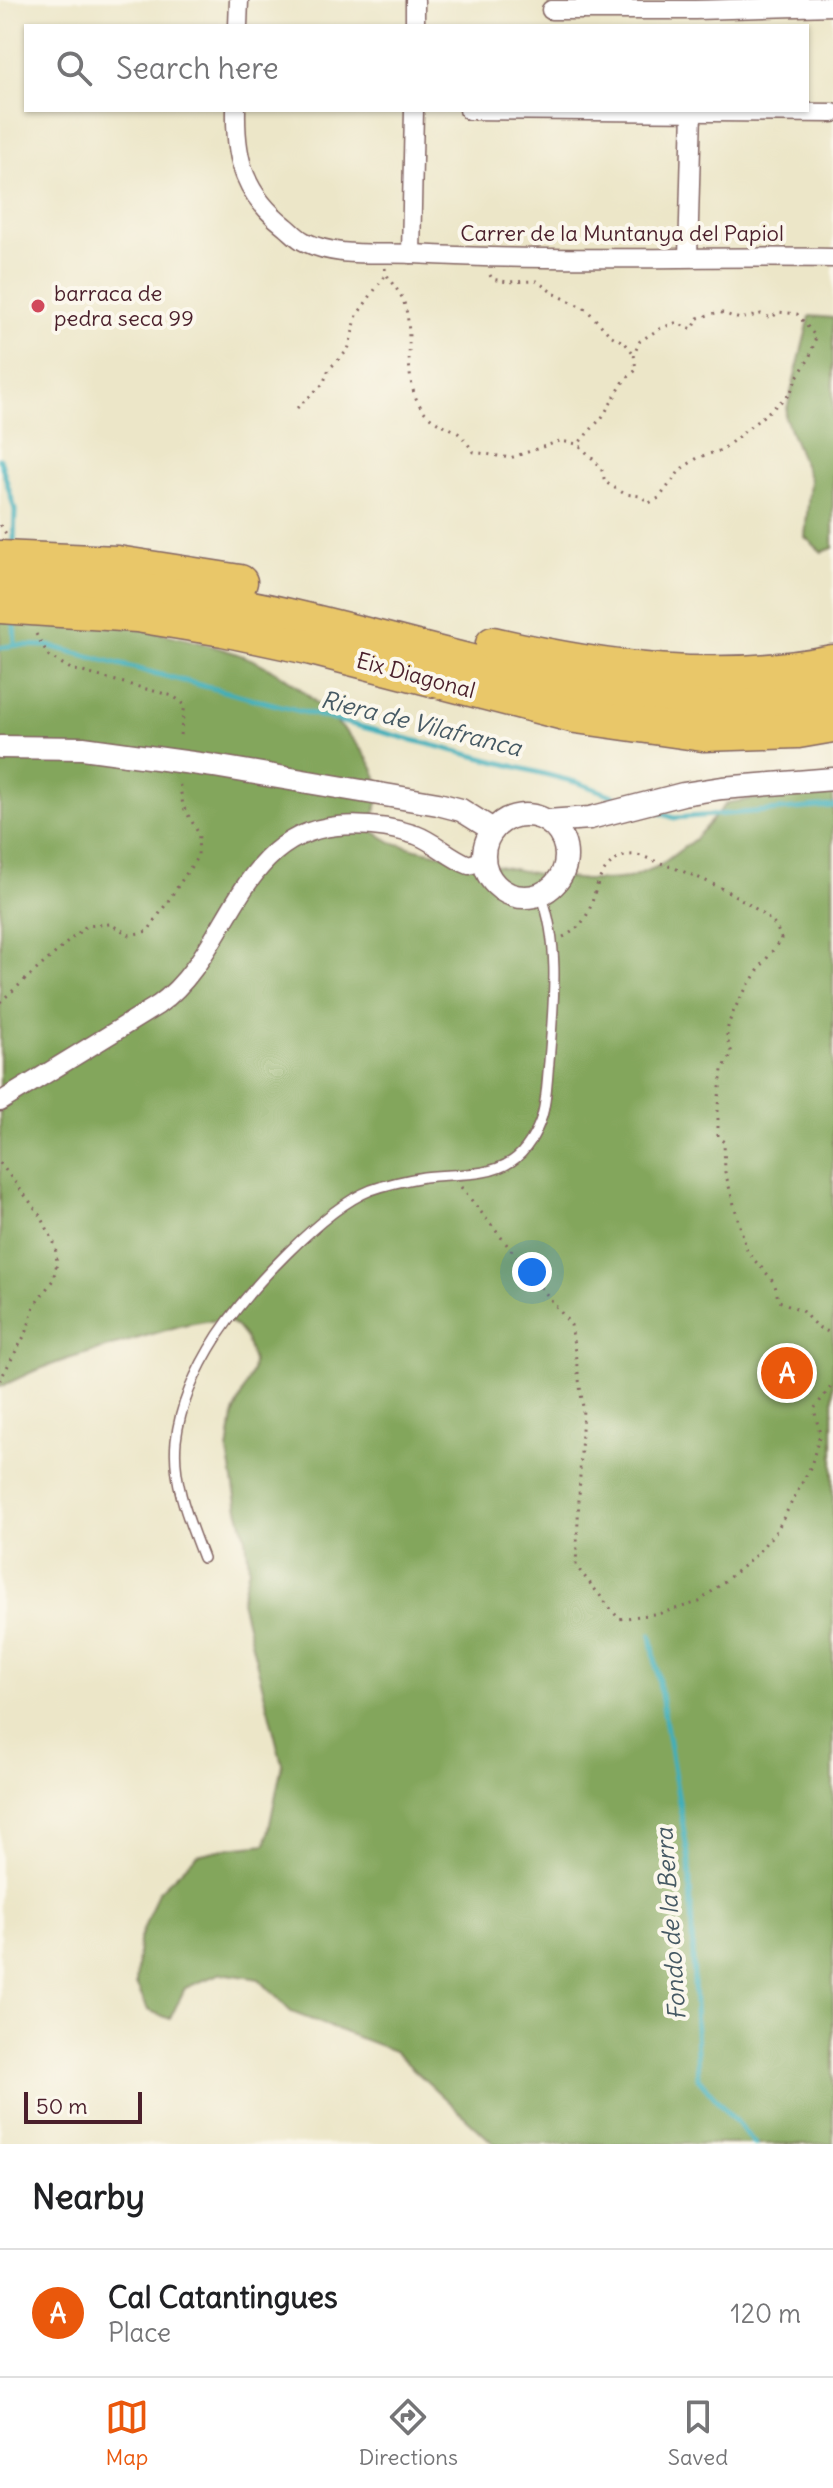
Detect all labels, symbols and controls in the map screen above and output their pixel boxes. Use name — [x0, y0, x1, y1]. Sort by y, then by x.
search box — [24, 24, 809, 112]
icon: search — [52, 46, 96, 90]
text: Search here — [116, 49, 279, 87]
street label: Carrer de la Muntanya del Papiol — [460, 219, 784, 247]
place label: barraca de pedra seca 99 — [54, 279, 194, 332]
marker: barraca de pedra seca 99 — [29, 297, 47, 315]
street label: Eix Diagonal — [354, 646, 478, 704]
water label: Riera de Vilafranca — [318, 684, 526, 763]
your location — [512, 1252, 552, 1292]
pin: A — [761, 1343, 813, 1403]
water label: Fondo de la Berra — [648, 1826, 692, 2021]
scale bar — [24, 2088, 142, 2124]
text: 50 m — [36, 2092, 88, 2120]
text: Nearby — [32, 2175, 145, 2218]
text: Cal Catantingues — [108, 2278, 338, 2316]
text: A — [50, 2297, 66, 2330]
text: 120 m — [730, 2297, 801, 2330]
text: Place — [108, 2316, 171, 2349]
tab: Map — [105, 2395, 149, 2471]
tab: Directions — [359, 2395, 458, 2471]
tab: Saved — [668, 2395, 728, 2471]

